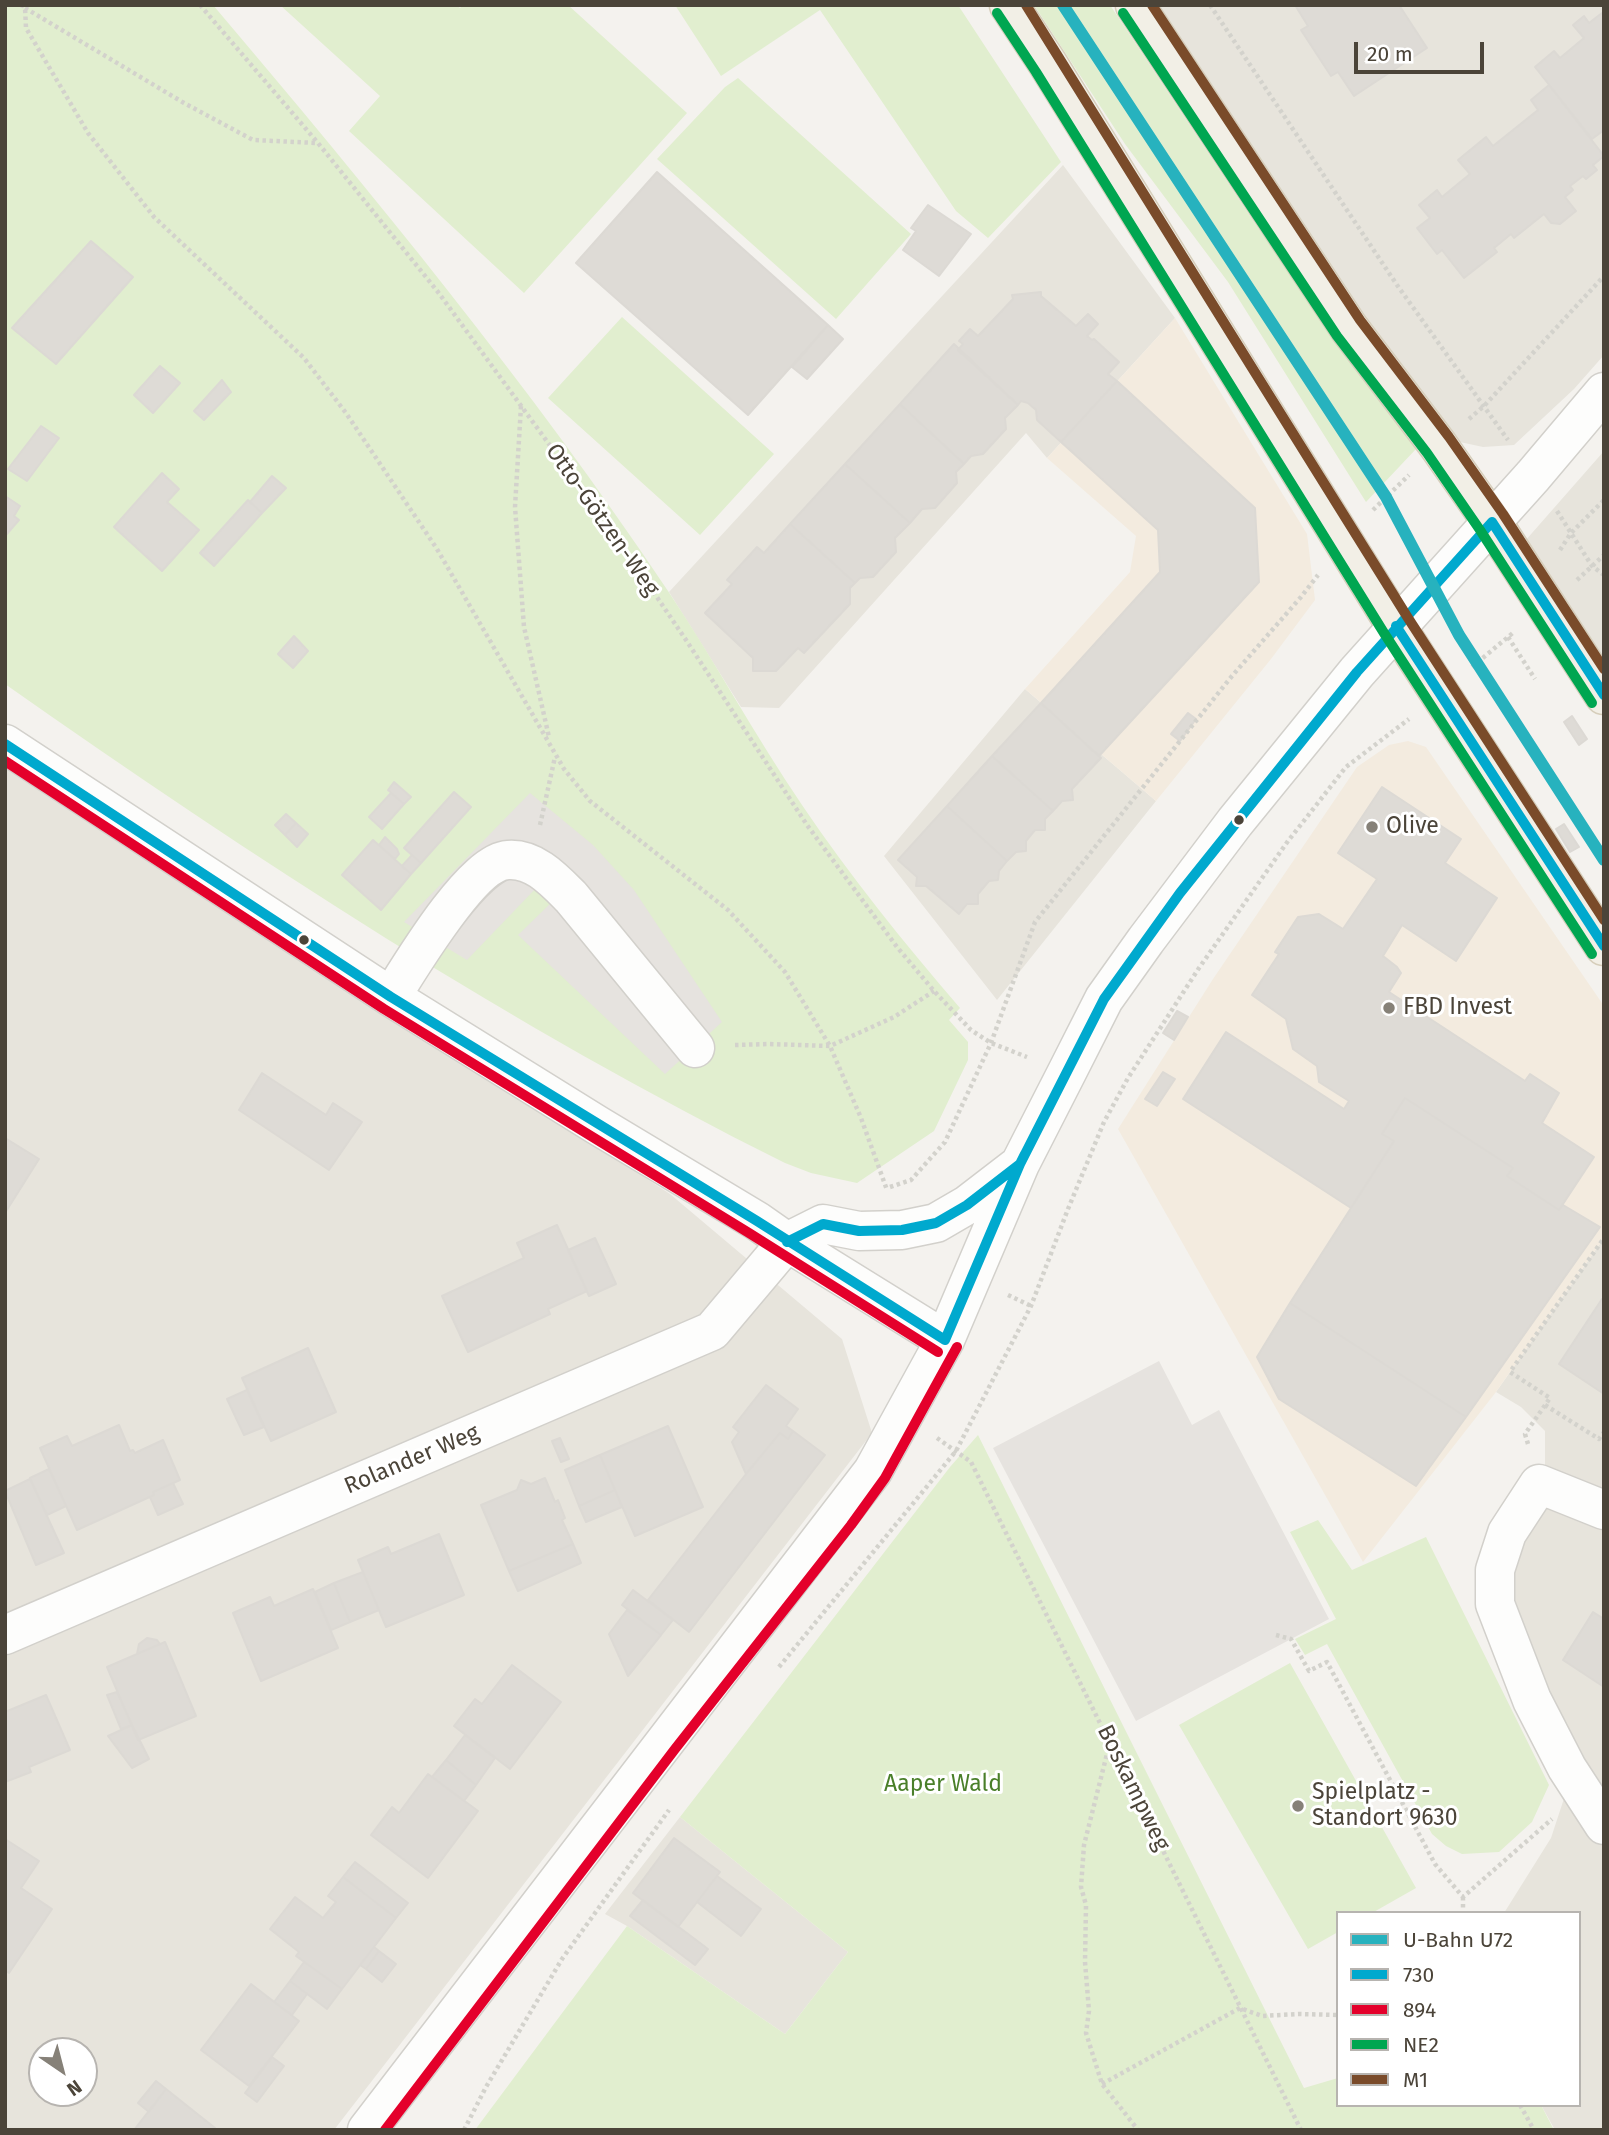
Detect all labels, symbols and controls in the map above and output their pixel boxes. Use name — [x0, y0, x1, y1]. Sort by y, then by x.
scale bar — [1357, 28, 1486, 72]
text: 20 m — [1367, 41, 1413, 67]
street label: Otto-Götzen-Weg — [539, 439, 665, 601]
unlabelled marker — [1232, 813, 1246, 827]
place label: Olive — [1386, 813, 1439, 841]
marker: Olive — [1364, 819, 1380, 835]
unlabelled marker — [297, 933, 311, 947]
place label: FBD Invest — [1403, 994, 1512, 1022]
marker: FBD Invest — [1381, 1000, 1397, 1016]
street label: Rolander Weg — [340, 1419, 484, 1501]
street label: Boskampweg — [1091, 1721, 1175, 1855]
park label: Aaper Wald — [884, 1771, 1002, 1799]
place label: Spielplatz - Standort 9630 — [1312, 1779, 1458, 1833]
marker: Spielplatz - Standort 9630 — [1290, 1798, 1306, 1814]
legend — [1336, 1911, 1581, 2107]
text: U-Bahn U72 — [1403, 1927, 1513, 1953]
text: 730 — [1403, 1962, 1434, 1988]
text: 894 — [1403, 1997, 1436, 2023]
text: NE2 — [1403, 2032, 1439, 2058]
north arrow — [28, 2037, 98, 2107]
text: M1 — [1403, 2067, 1428, 2093]
text: N — [62, 2075, 86, 2101]

